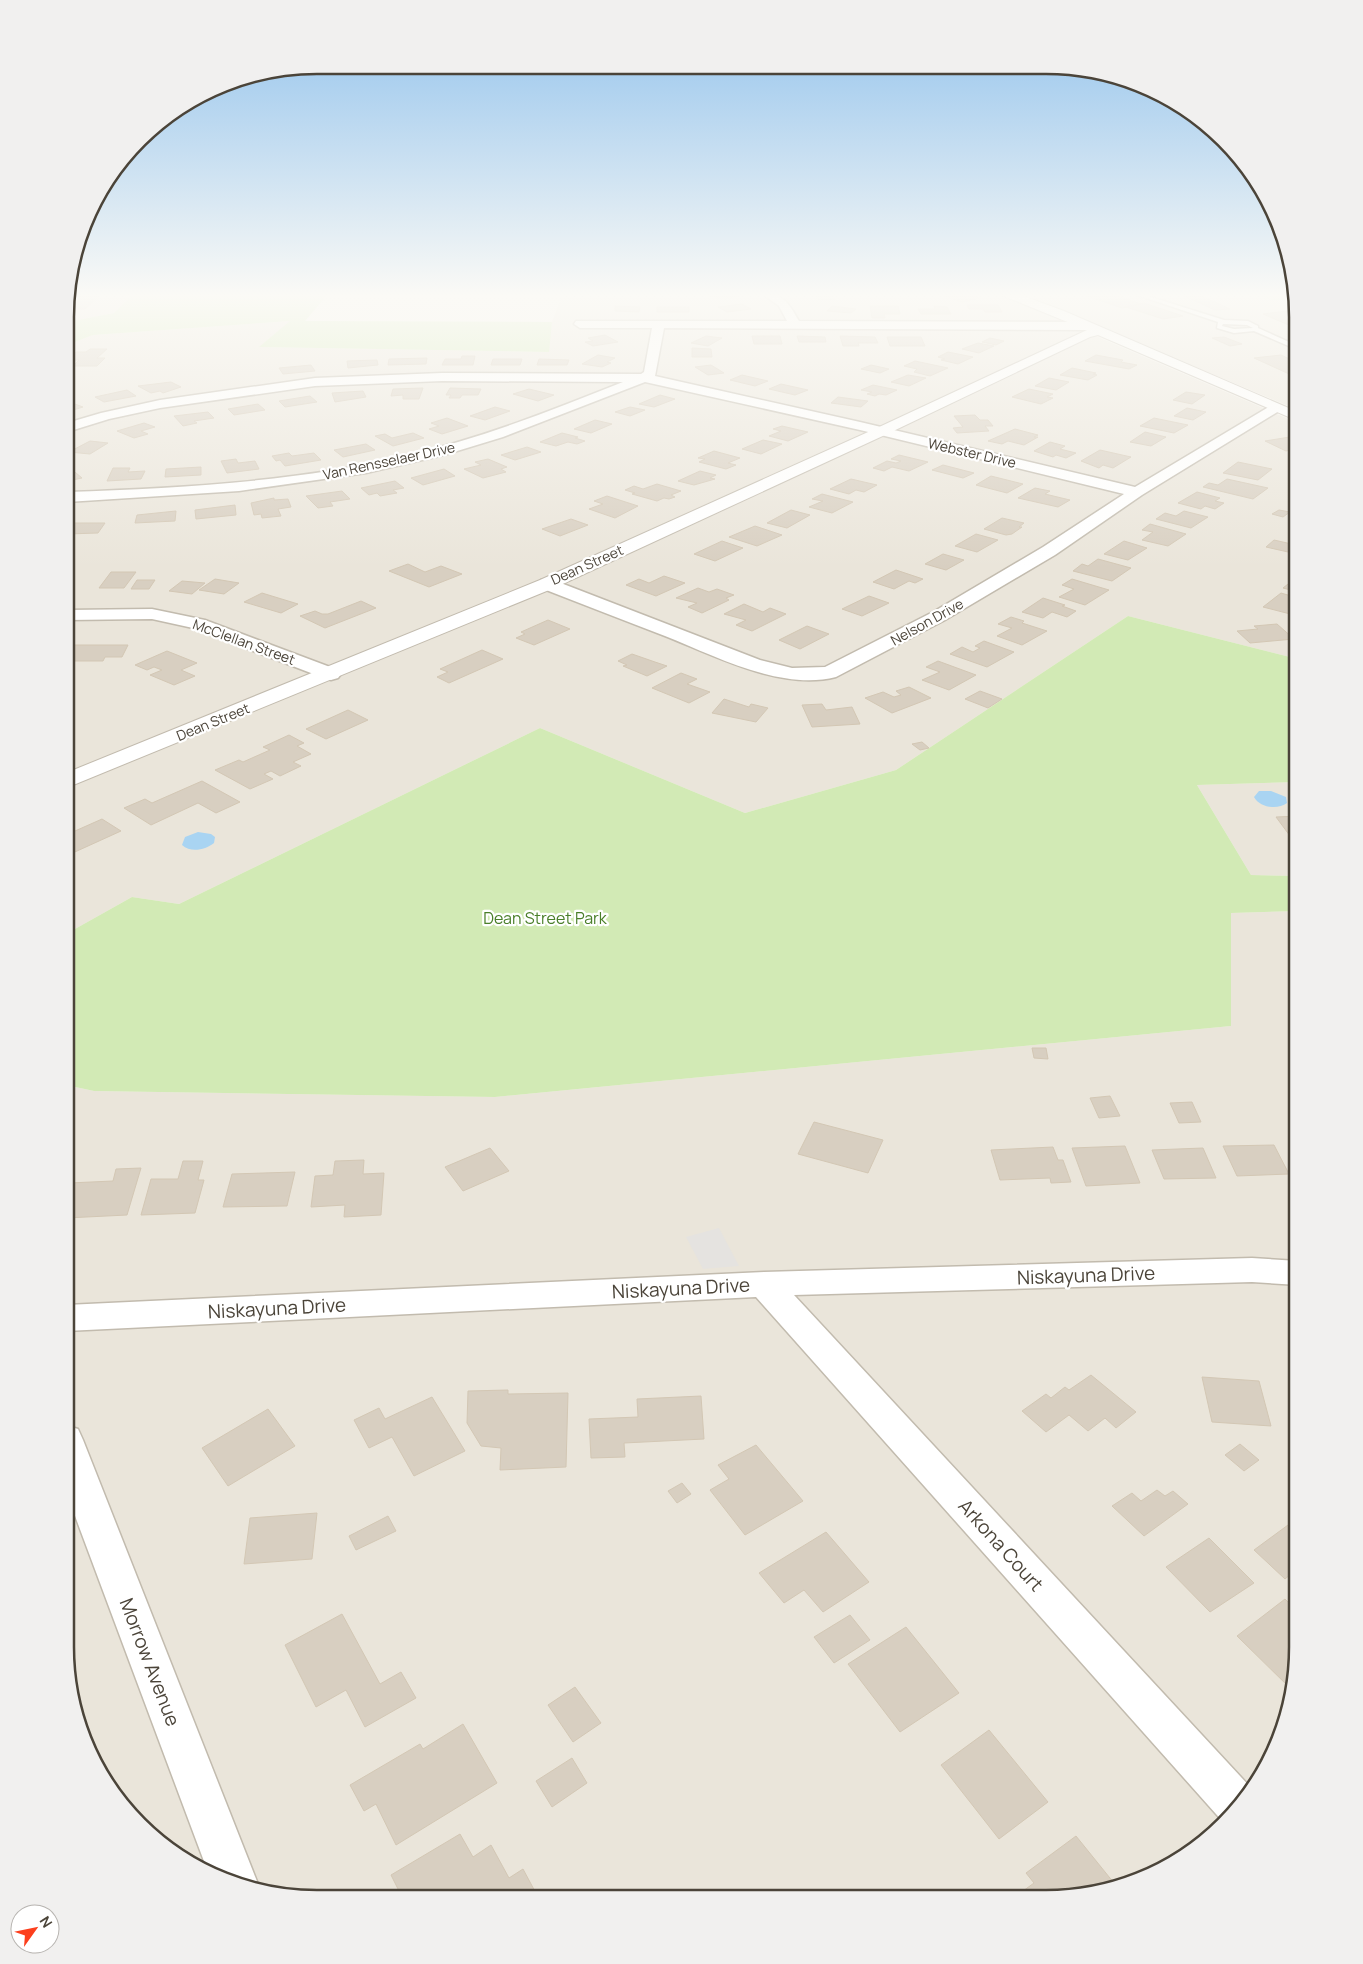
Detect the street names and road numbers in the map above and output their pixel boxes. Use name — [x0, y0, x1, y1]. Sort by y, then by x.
street label: Webster Drive — [926, 433, 1018, 472]
street label: Van Rensselaer Drive — [321, 437, 457, 484]
street label: Dean Street — [548, 540, 626, 589]
street label: Nelson Drive — [887, 594, 967, 649]
street label: McClellan Street — [190, 614, 298, 669]
street label: Dean Street — [173, 698, 253, 745]
street label: Niskayuna Drive — [1016, 1260, 1156, 1290]
street label: Niskayuna Drive — [611, 1271, 751, 1305]
street label: Niskayuna Drive — [207, 1291, 347, 1325]
street label: Arkona Court — [953, 1493, 1049, 1597]
street label: Morrow Avenue — [114, 1594, 186, 1730]

